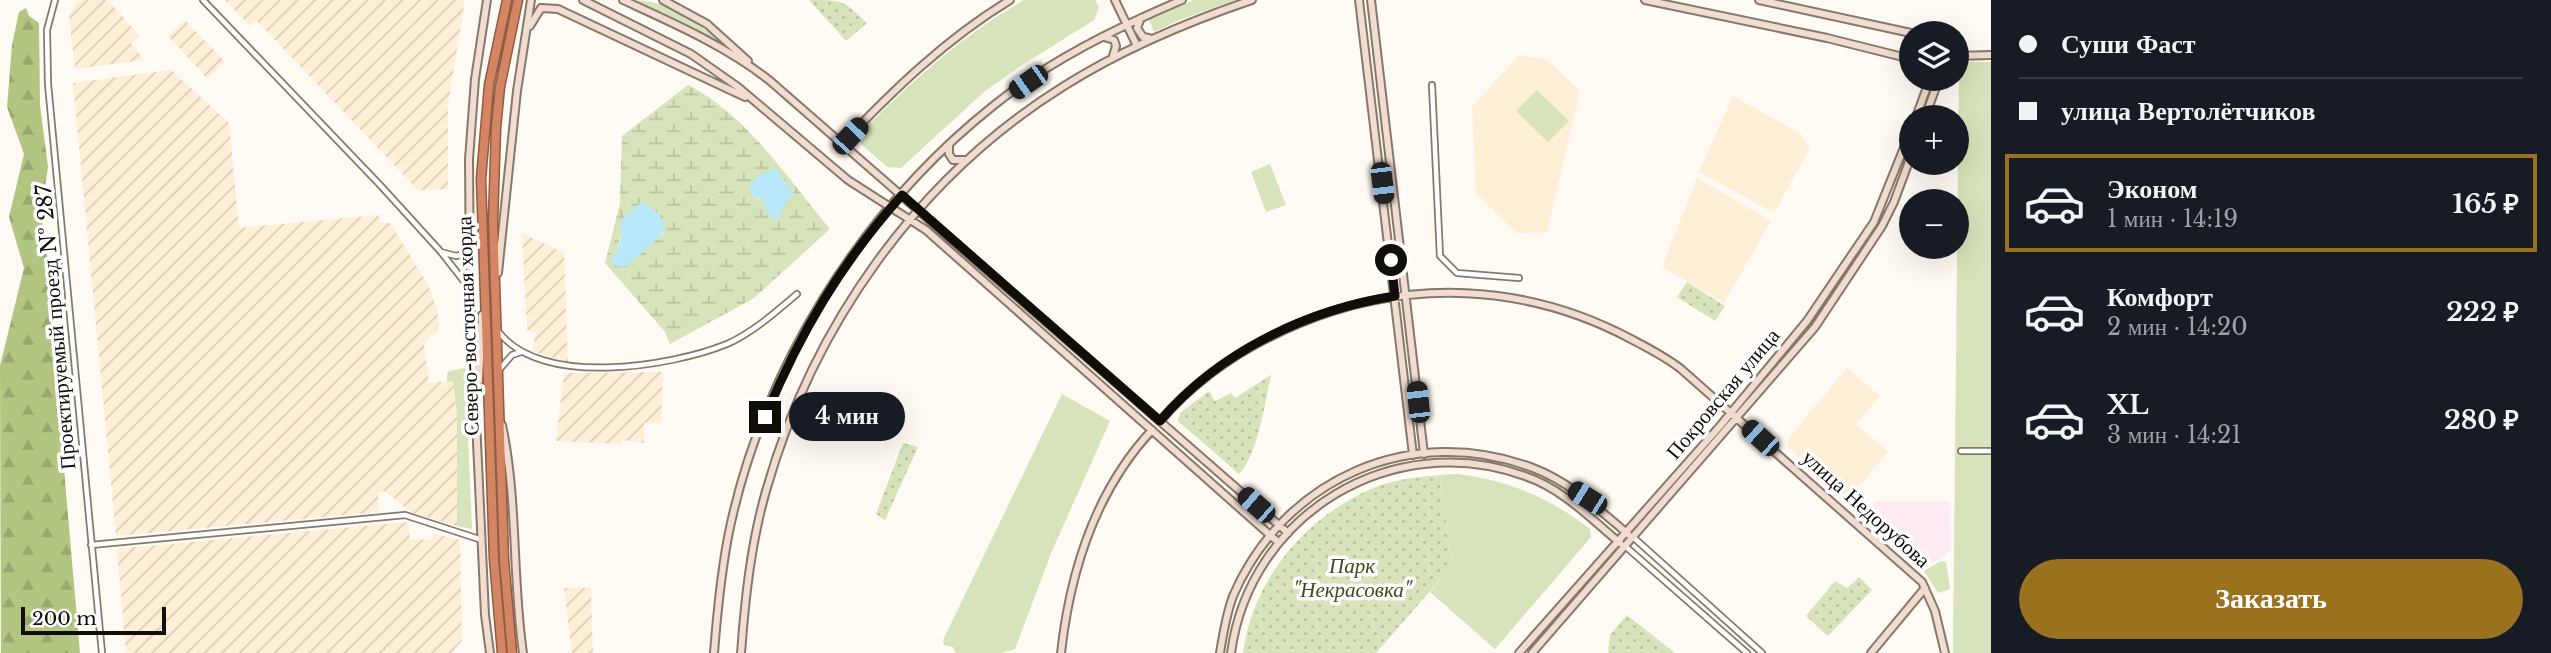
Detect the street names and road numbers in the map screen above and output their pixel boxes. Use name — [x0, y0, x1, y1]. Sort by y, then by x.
street label: Проектируемый проезд № 287 — [31, 183, 81, 471]
street label: Северо-восточная хорда — [451, 215, 485, 436]
street label: Покровская улица — [1661, 323, 1786, 465]
street label: улица Недорубова — [1796, 445, 1936, 574]

